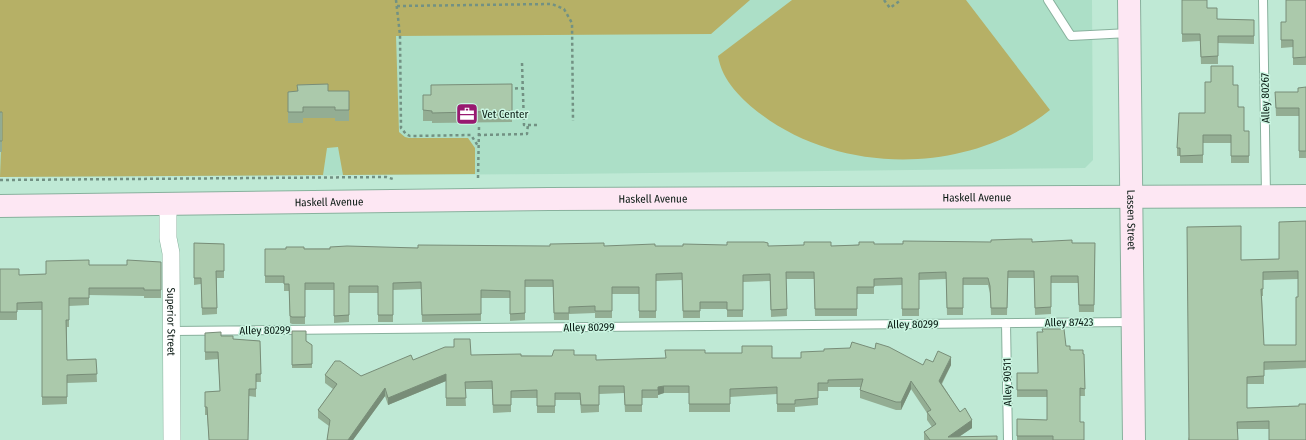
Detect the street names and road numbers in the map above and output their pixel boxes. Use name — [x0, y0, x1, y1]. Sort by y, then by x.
street label: Alley 80267 — [1259, 72, 1272, 123]
street label: Lassen Street — [1124, 190, 1138, 251]
street label: Haskell Avenue — [943, 191, 1011, 204]
street label: Haskell Avenue — [619, 192, 687, 206]
street label: Haskell Avenue — [295, 195, 363, 209]
street label: Superior Street — [164, 287, 178, 356]
street label: Alley 87423 — [1044, 316, 1094, 329]
street label: Alley 80299 — [887, 318, 939, 331]
street label: Alley 80299 — [563, 321, 615, 334]
street label: Alley 80299 — [239, 324, 291, 337]
street label: Alley 90511 — [1001, 358, 1014, 406]

